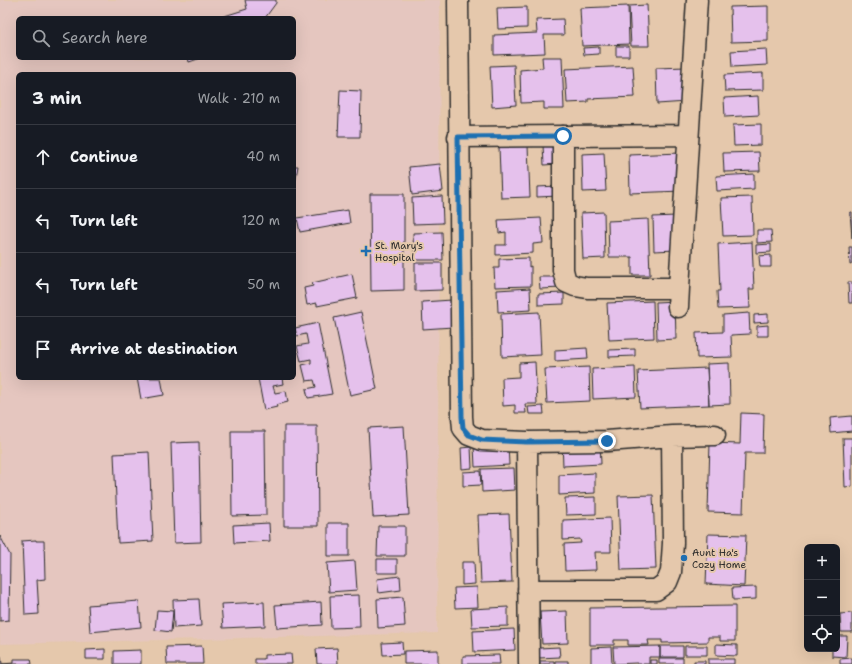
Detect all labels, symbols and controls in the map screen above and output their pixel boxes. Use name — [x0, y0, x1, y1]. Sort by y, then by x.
search box — [16, 16, 296, 60]
icon: search — [30, 27, 52, 49]
text: Search here — [62, 28, 148, 48]
text: 3 min — [32, 87, 82, 109]
text: Walk · 210 m — [198, 90, 280, 107]
route start — [554, 127, 572, 145]
icon: ahead — [32, 146, 54, 168]
text: Continue — [70, 147, 138, 167]
text: 40 m — [246, 148, 280, 165]
icon: left — [32, 210, 54, 232]
text: Turn left — [70, 211, 138, 231]
text: 120 m — [242, 212, 280, 229]
place label: St. Mary's Hospital — [375, 239, 423, 264]
marker: St. Mary's Hospital — [360, 245, 372, 257]
icon: left — [32, 274, 54, 296]
text: Turn left — [70, 275, 138, 295]
text: 50 m — [247, 276, 280, 293]
icon: arrive — [32, 338, 54, 360]
text: Arrive at destination — [70, 339, 238, 359]
route end — [598, 432, 616, 450]
map controls — [804, 544, 840, 652]
button: + — [804, 544, 840, 580]
place label: Aunt Ha's Cozy Home — [692, 546, 746, 571]
marker: Aunt Ha's Cozy Home — [679, 553, 689, 563]
button: − — [804, 580, 840, 616]
button: locate — [804, 616, 840, 652]

